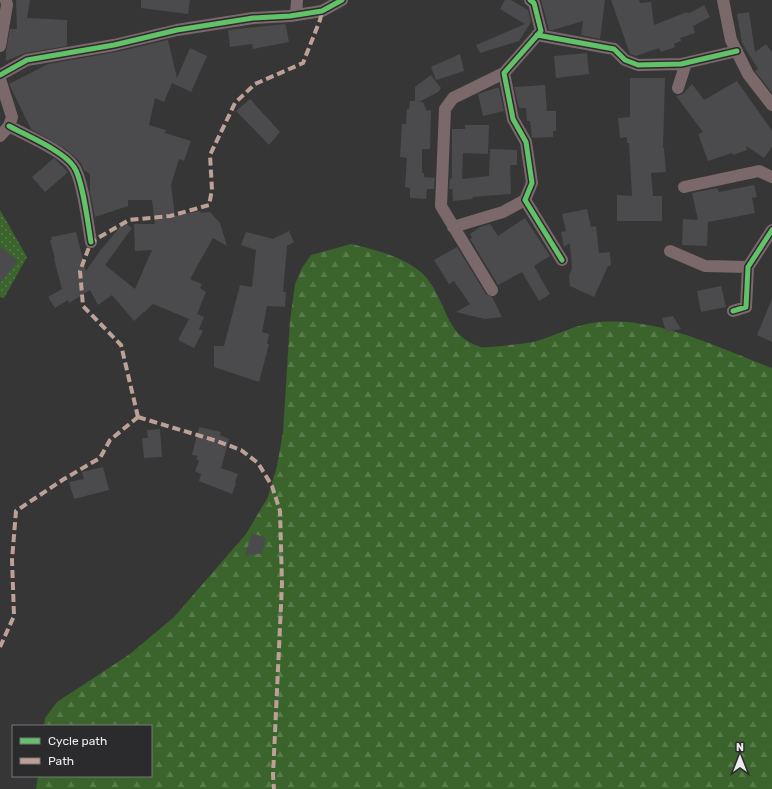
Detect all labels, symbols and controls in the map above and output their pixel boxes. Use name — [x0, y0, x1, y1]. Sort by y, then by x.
legend — [12, 725, 152, 777]
text: Cycle path — [48, 734, 107, 748]
north arrow — [720, 737, 760, 777]
text: N — [736, 741, 744, 754]
text: Path — [48, 754, 74, 768]

